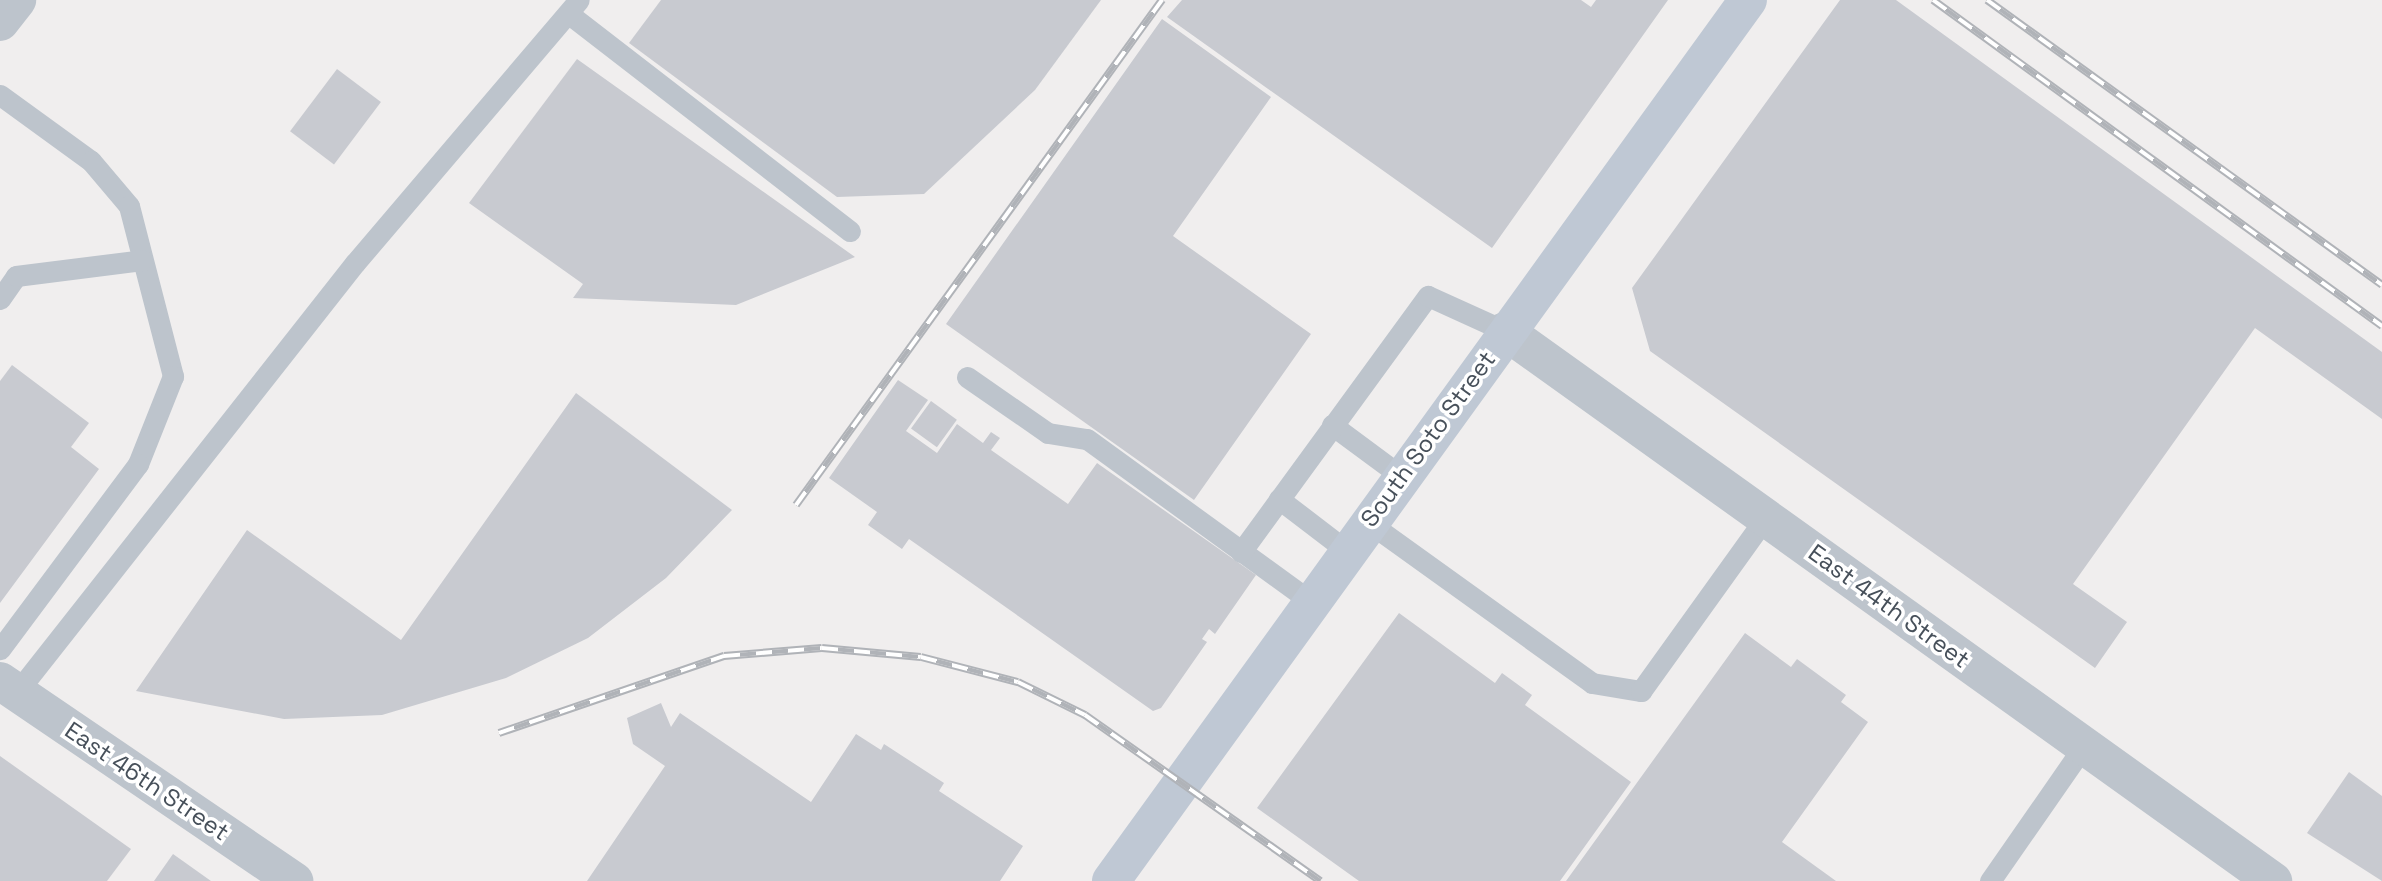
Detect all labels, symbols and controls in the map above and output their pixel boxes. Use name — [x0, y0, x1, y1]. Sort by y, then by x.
street label: South Soto Street — [1355, 346, 1501, 532]
street label: East 44th Street — [1803, 538, 1975, 674]
street label: East 46th Street — [59, 715, 235, 847]

